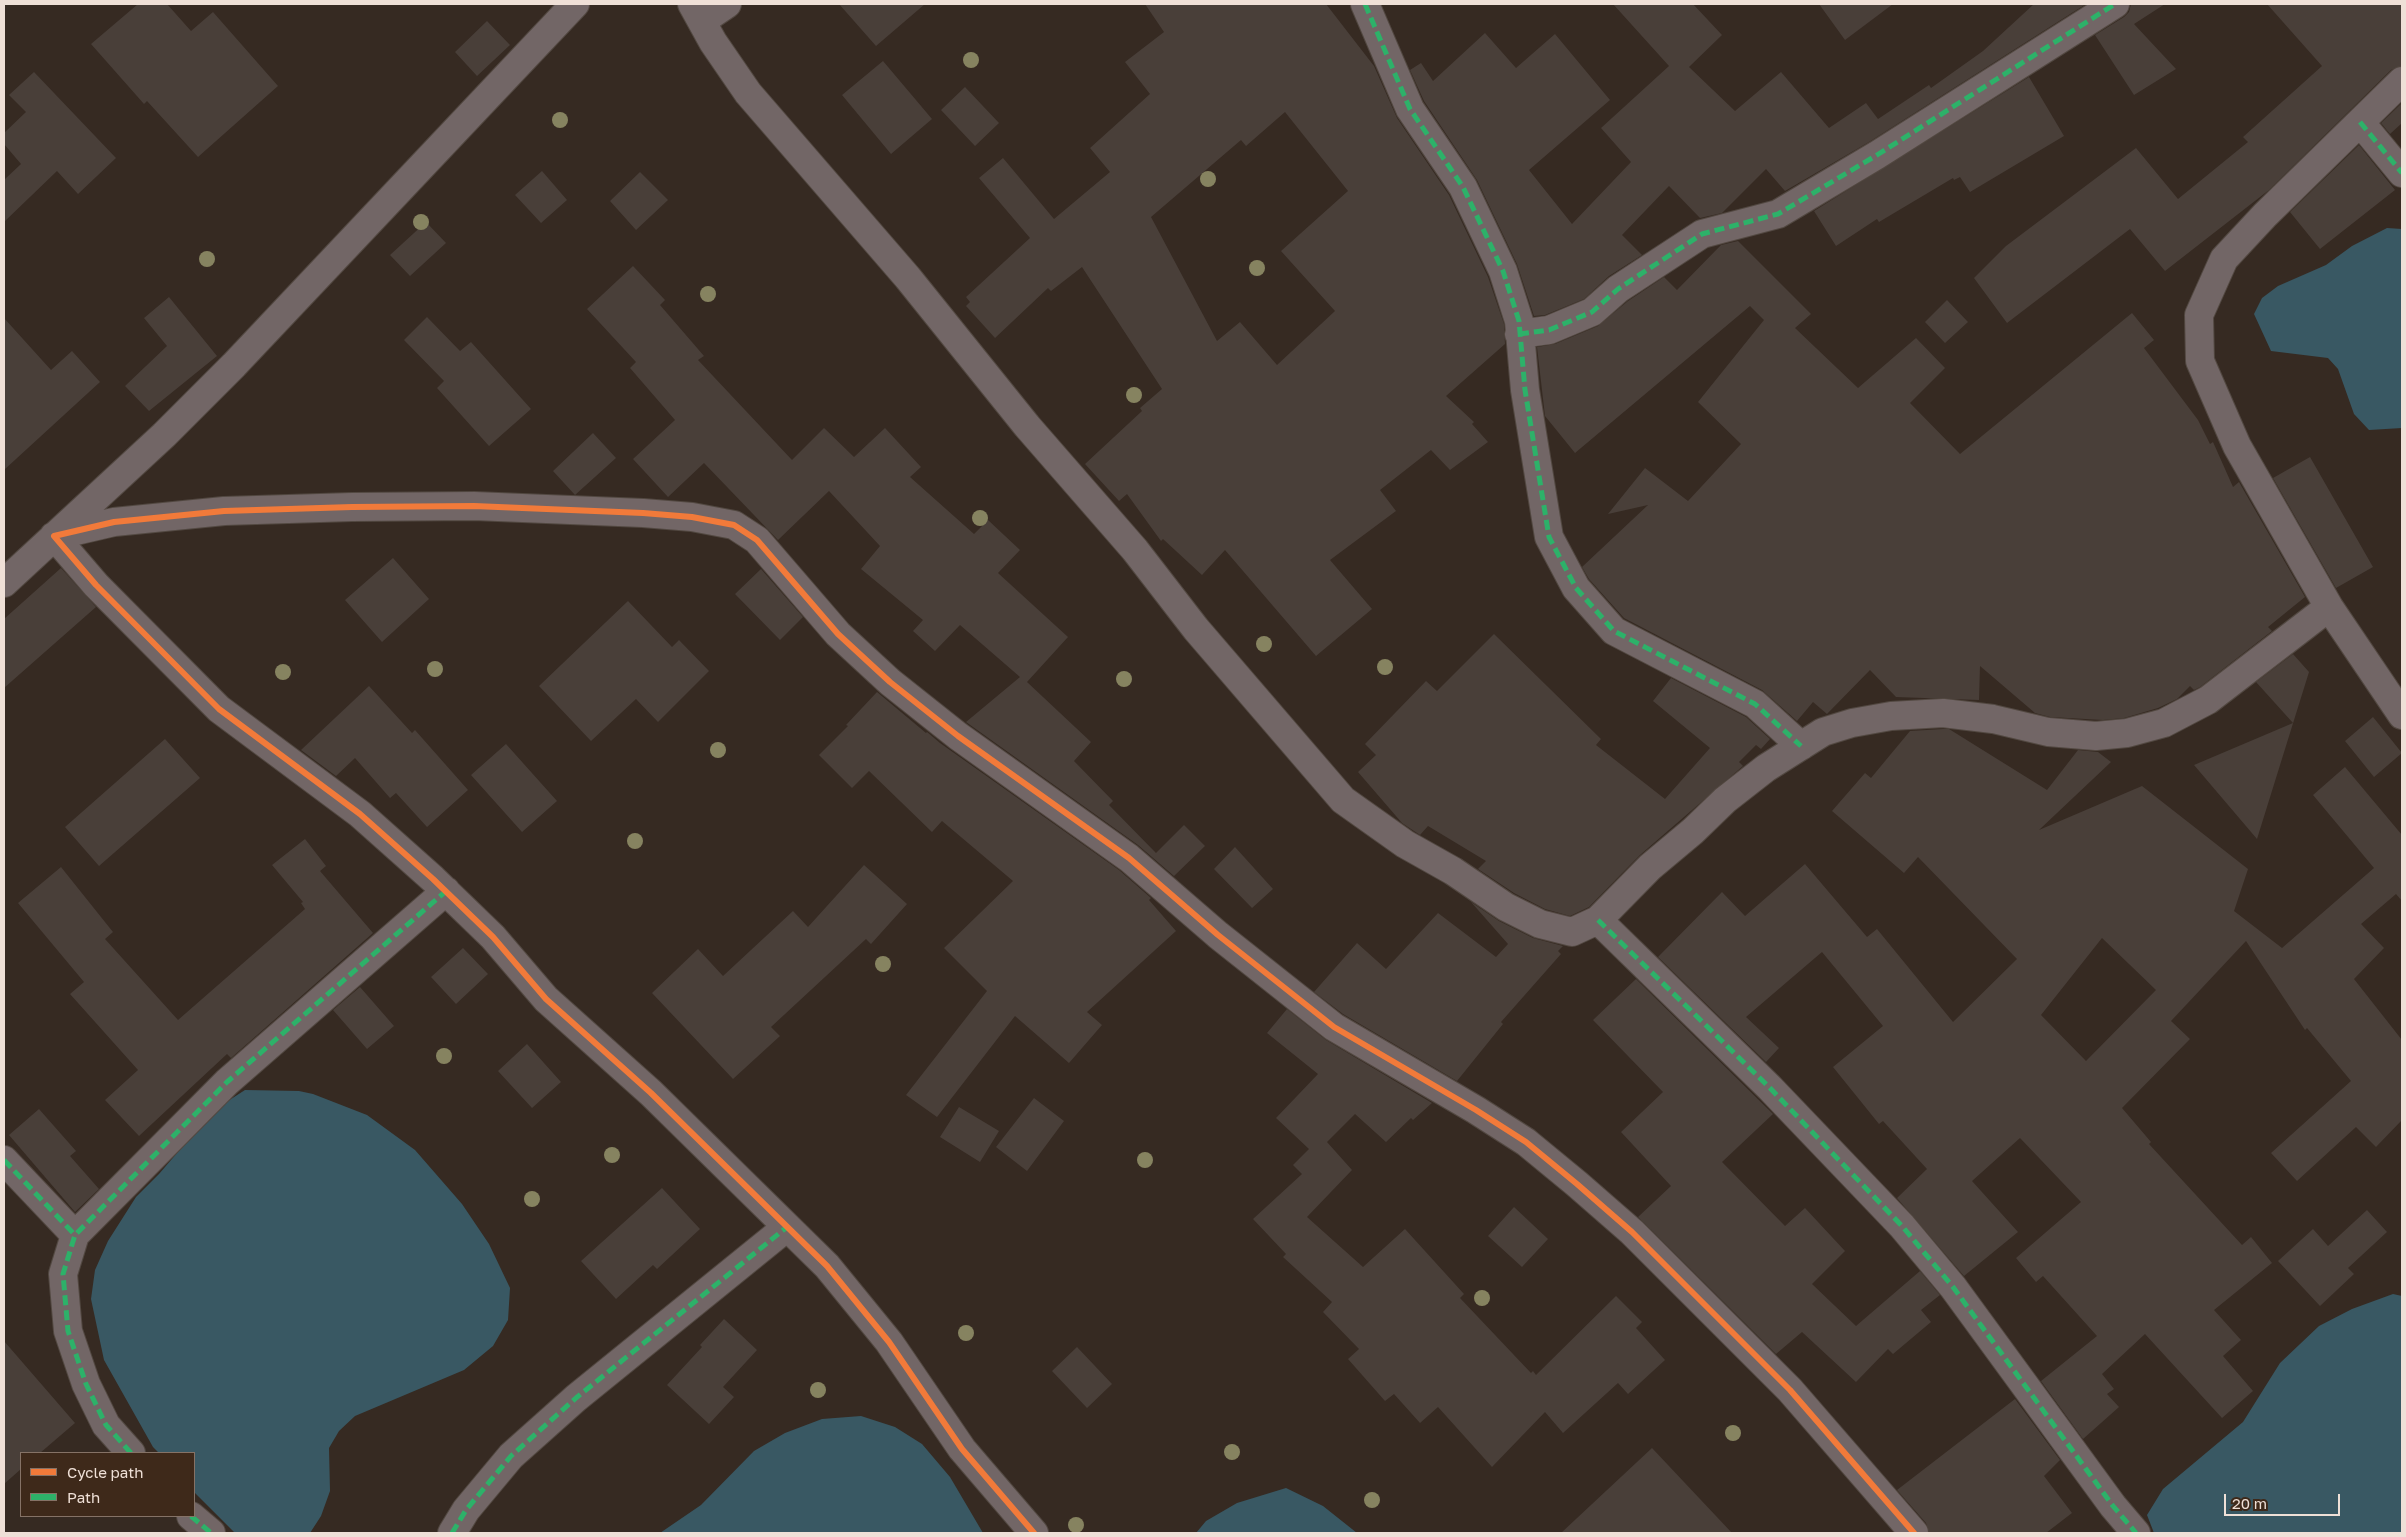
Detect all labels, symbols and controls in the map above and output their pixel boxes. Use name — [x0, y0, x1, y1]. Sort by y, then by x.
legend — [20, 1452, 195, 1517]
text: Cycle path — [67, 1463, 143, 1481]
scale bar — [2226, 1484, 2342, 1516]
text: Path — [67, 1488, 100, 1506]
text: 20 m — [2232, 1494, 2267, 1512]

